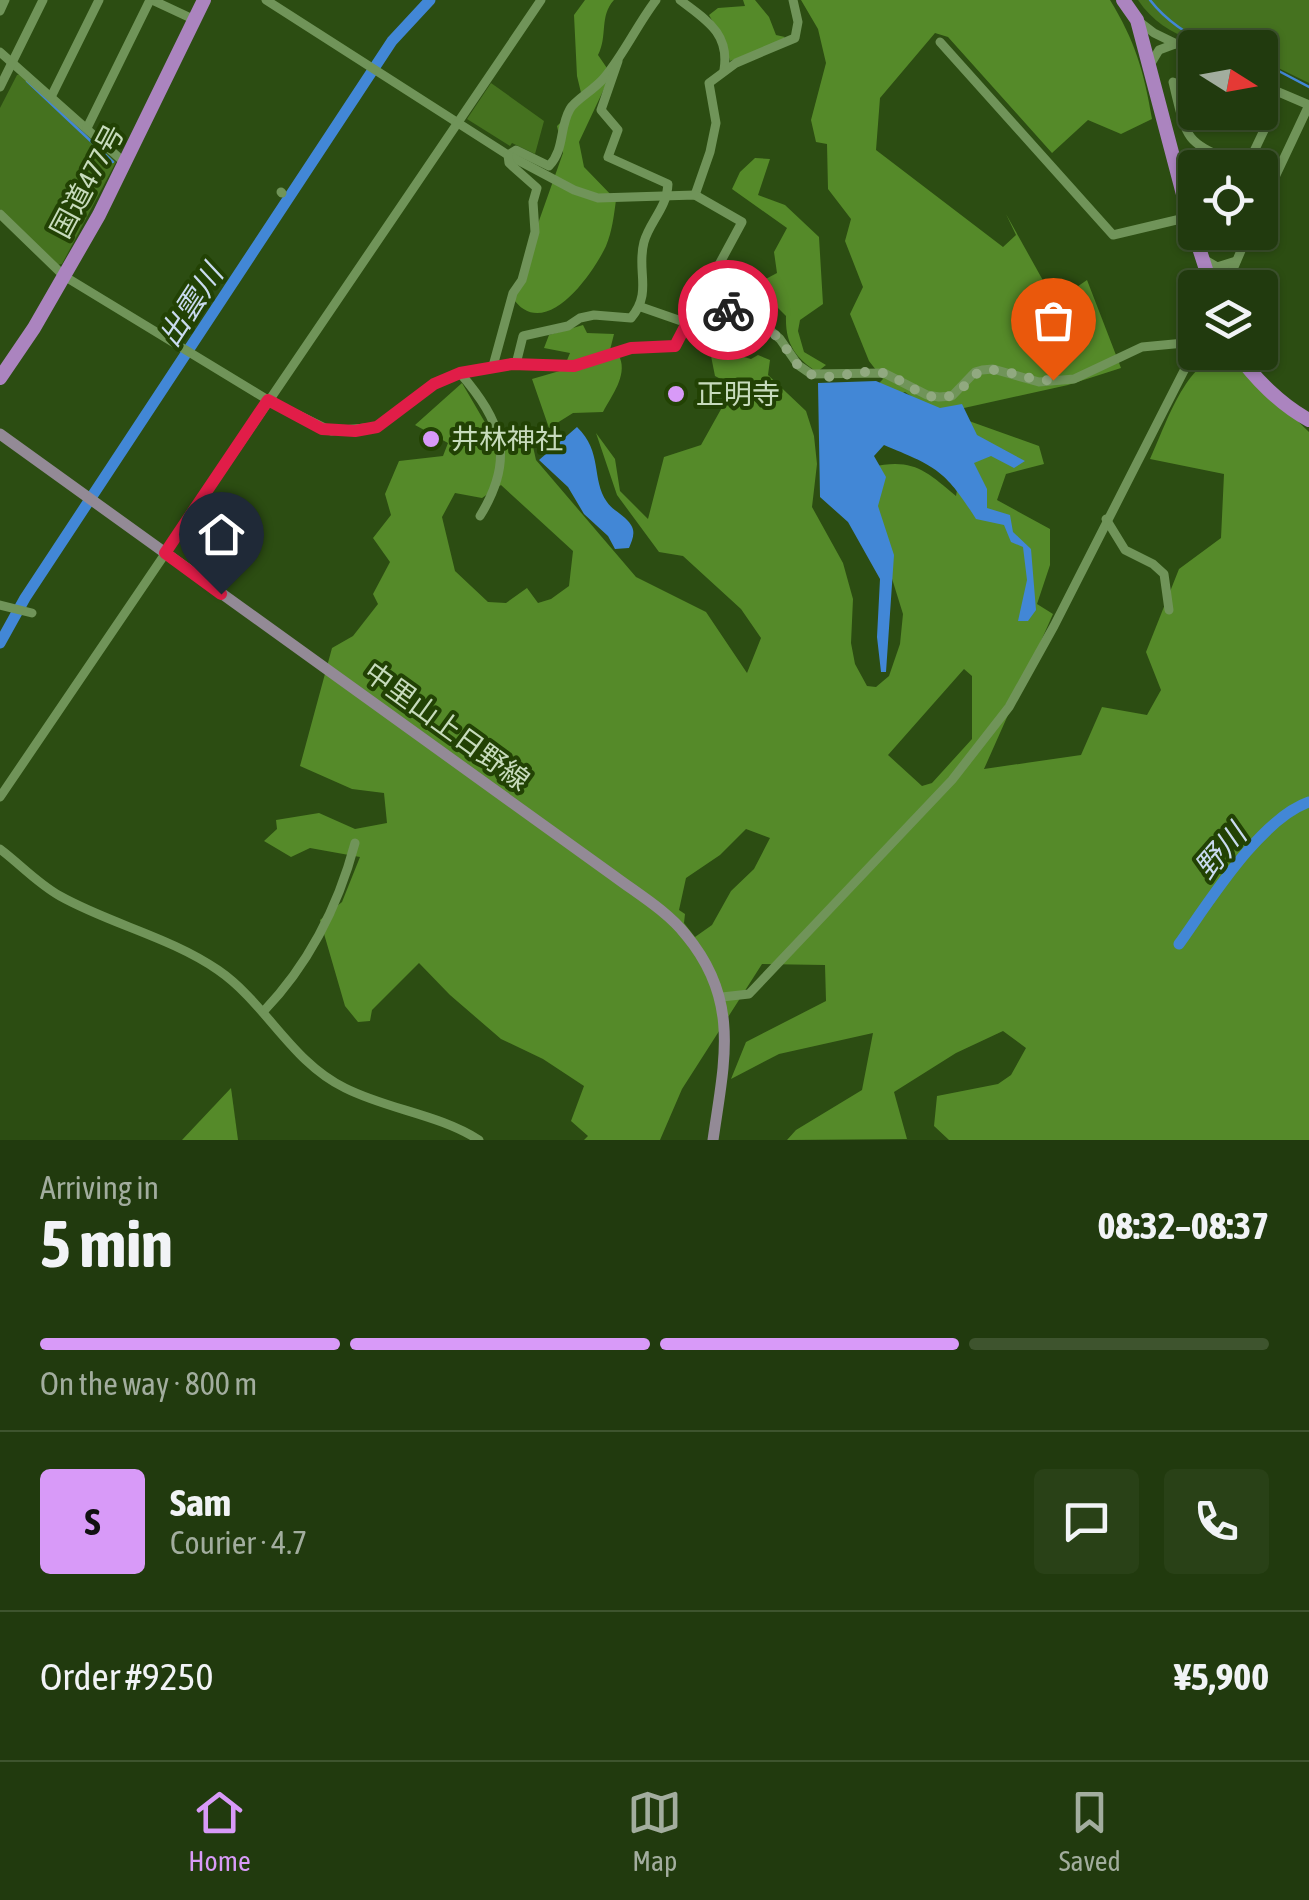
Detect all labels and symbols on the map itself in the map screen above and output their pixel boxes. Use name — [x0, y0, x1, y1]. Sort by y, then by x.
north arrow — [1178, 30, 1278, 130]
street label: 国道477号 — [44, 119, 130, 243]
water label: 出雲川 — [151, 255, 230, 352]
courier — [678, 260, 778, 360]
pin — [1011, 278, 1096, 381]
place label: 正明寺 — [696, 378, 780, 410]
marker: 正明寺 — [665, 383, 687, 405]
place label: 井林神社 — [451, 423, 563, 455]
marker: 井林神社 — [420, 428, 442, 450]
pin — [179, 492, 264, 595]
street label: 中里山上日野線 — [358, 655, 536, 797]
water label: 野川 — [1187, 815, 1254, 885]

